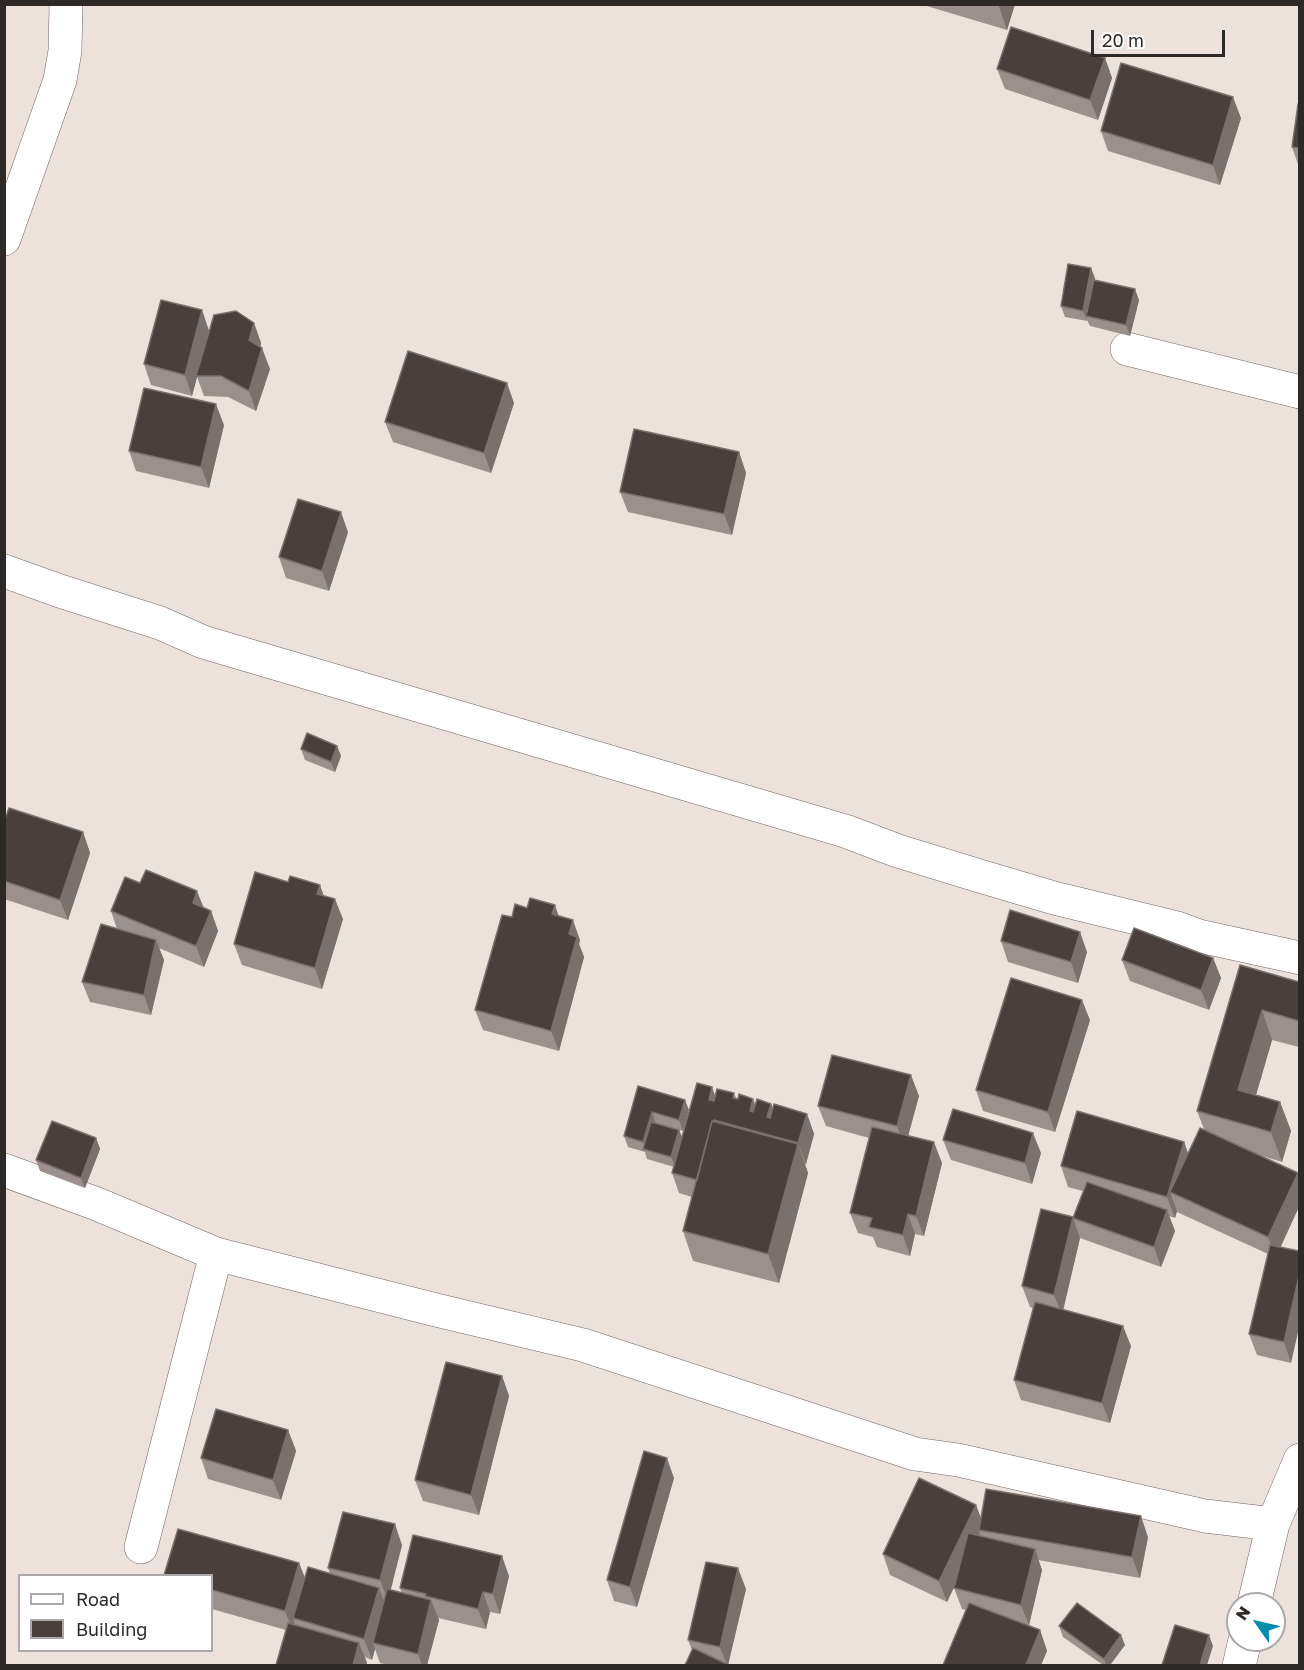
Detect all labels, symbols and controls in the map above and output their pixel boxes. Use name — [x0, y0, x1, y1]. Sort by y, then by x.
scale bar — [1094, 18, 1228, 56]
text: 20 m — [1102, 29, 1144, 51]
legend — [18, 1574, 213, 1652]
text: Road — [76, 1588, 120, 1610]
north arrow — [1226, 1592, 1286, 1652]
text: N — [1231, 1602, 1254, 1624]
text: Building — [76, 1618, 147, 1640]

